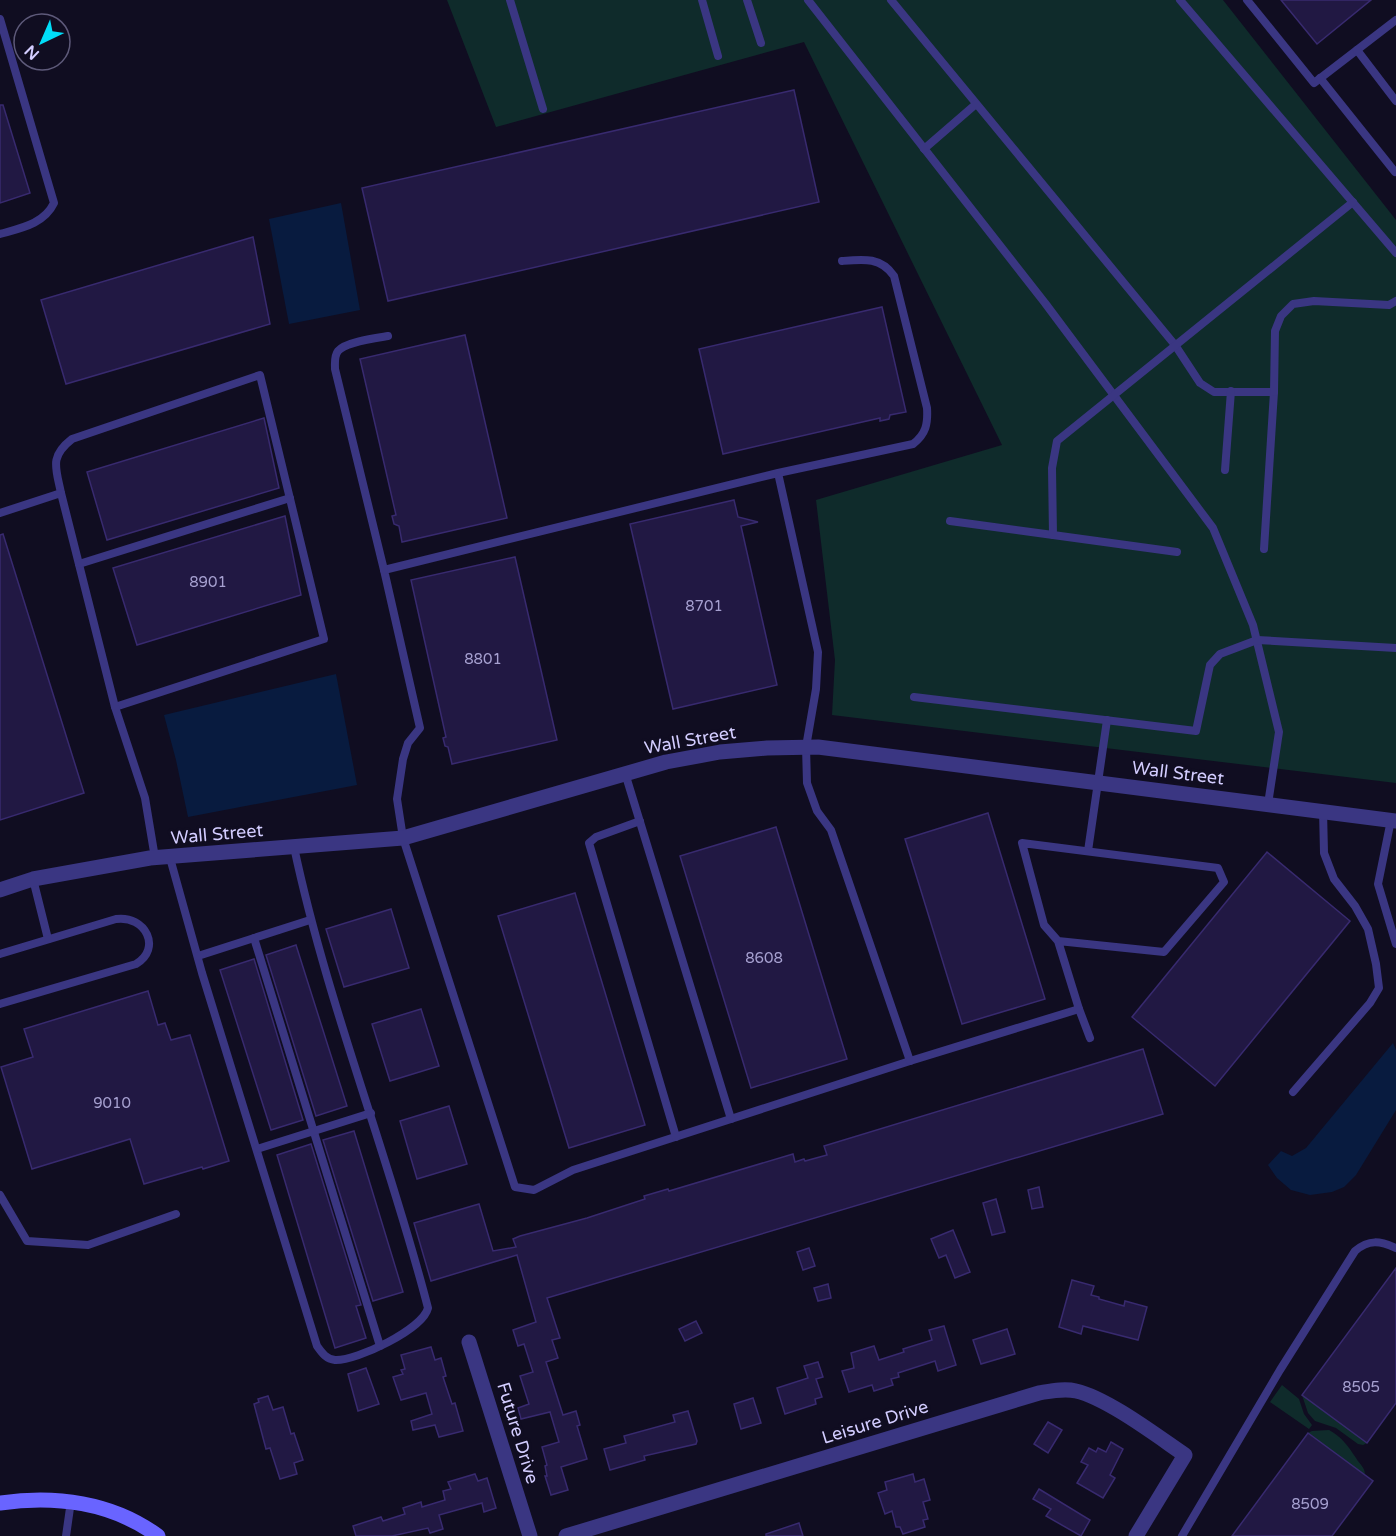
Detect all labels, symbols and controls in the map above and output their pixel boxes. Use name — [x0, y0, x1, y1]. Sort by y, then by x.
north arrow — [12, 12, 72, 72]
text: N — [21, 40, 44, 64]
house number: 8901 — [189, 573, 227, 591]
house number: 8701 — [685, 597, 723, 615]
house number: 8801 — [464, 650, 502, 668]
street label: Wall Street — [642, 721, 738, 759]
street label: Wall Street — [1131, 756, 1225, 790]
street label: Wall Street — [170, 819, 264, 849]
house number: 8608 — [745, 949, 783, 967]
house number: 9010 — [93, 1094, 131, 1112]
house number: 8505 — [1342, 1378, 1380, 1396]
street label: Future Drive — [492, 1380, 544, 1486]
street label: Leisure Drive — [819, 1395, 931, 1449]
house number: 8509 — [1291, 1495, 1329, 1513]

